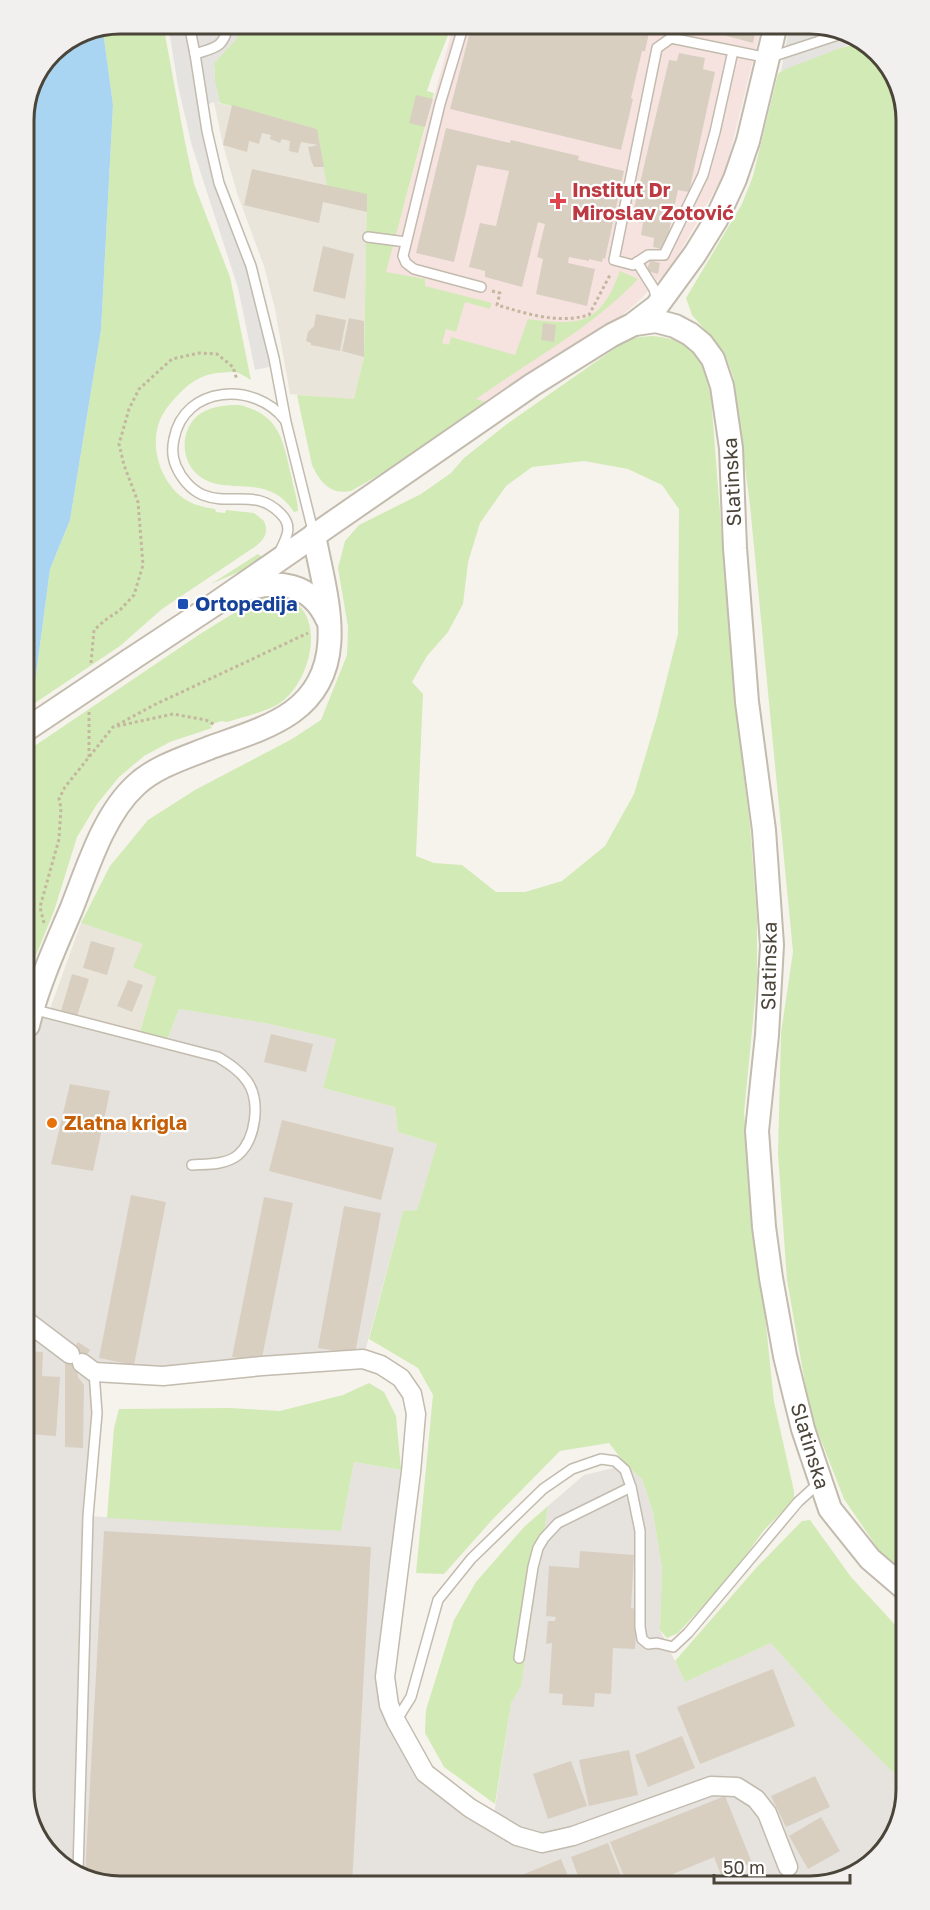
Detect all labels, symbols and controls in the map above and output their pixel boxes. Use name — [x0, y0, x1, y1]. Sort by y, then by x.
place label: Institut Dr Miroslav Zotović — [572, 177, 734, 224]
marker: Institut Dr Miroslav Zotović — [549, 192, 567, 210]
street label: Slatinska — [717, 437, 745, 527]
place label: Ortopedija — [195, 591, 298, 615]
marker: Ortopedija — [176, 597, 190, 611]
street label: Slatinska — [755, 921, 781, 1011]
place label: Zlatna krigla — [64, 1110, 187, 1134]
marker: Zlatna krigla — [45, 1116, 59, 1130]
street label: Slatinska — [786, 1400, 835, 1492]
scale bar — [714, 1847, 850, 1885]
text: 50 m — [723, 1856, 765, 1878]

